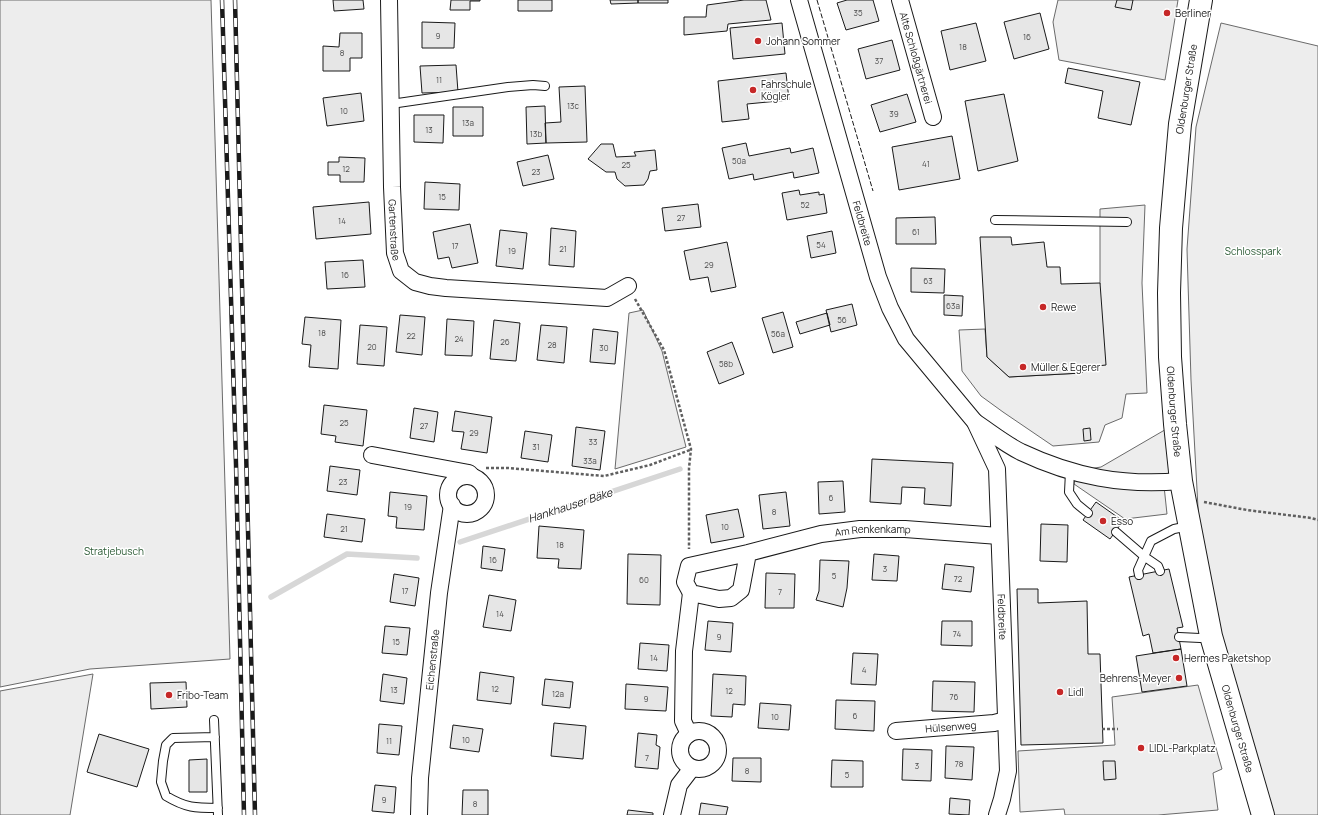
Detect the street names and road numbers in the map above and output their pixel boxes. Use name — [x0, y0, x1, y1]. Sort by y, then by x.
street label: Alte Schloßgärtnerei — [897, 10, 936, 105]
street label: Oldenburger Straße — [1172, 43, 1200, 135]
street label: Gartenstraße — [386, 199, 404, 263]
street label: Feldbreite — [850, 199, 876, 247]
street label: Oldenburger Straße — [1164, 366, 1185, 458]
street label: Am Renkenkamp — [834, 522, 911, 539]
street label: Feldbreite — [995, 593, 1010, 640]
street label: Eichenstraße — [422, 628, 442, 691]
street label: Oldenburger Straße — [1219, 683, 1257, 774]
street label: Hülsenweg — [925, 717, 977, 736]

